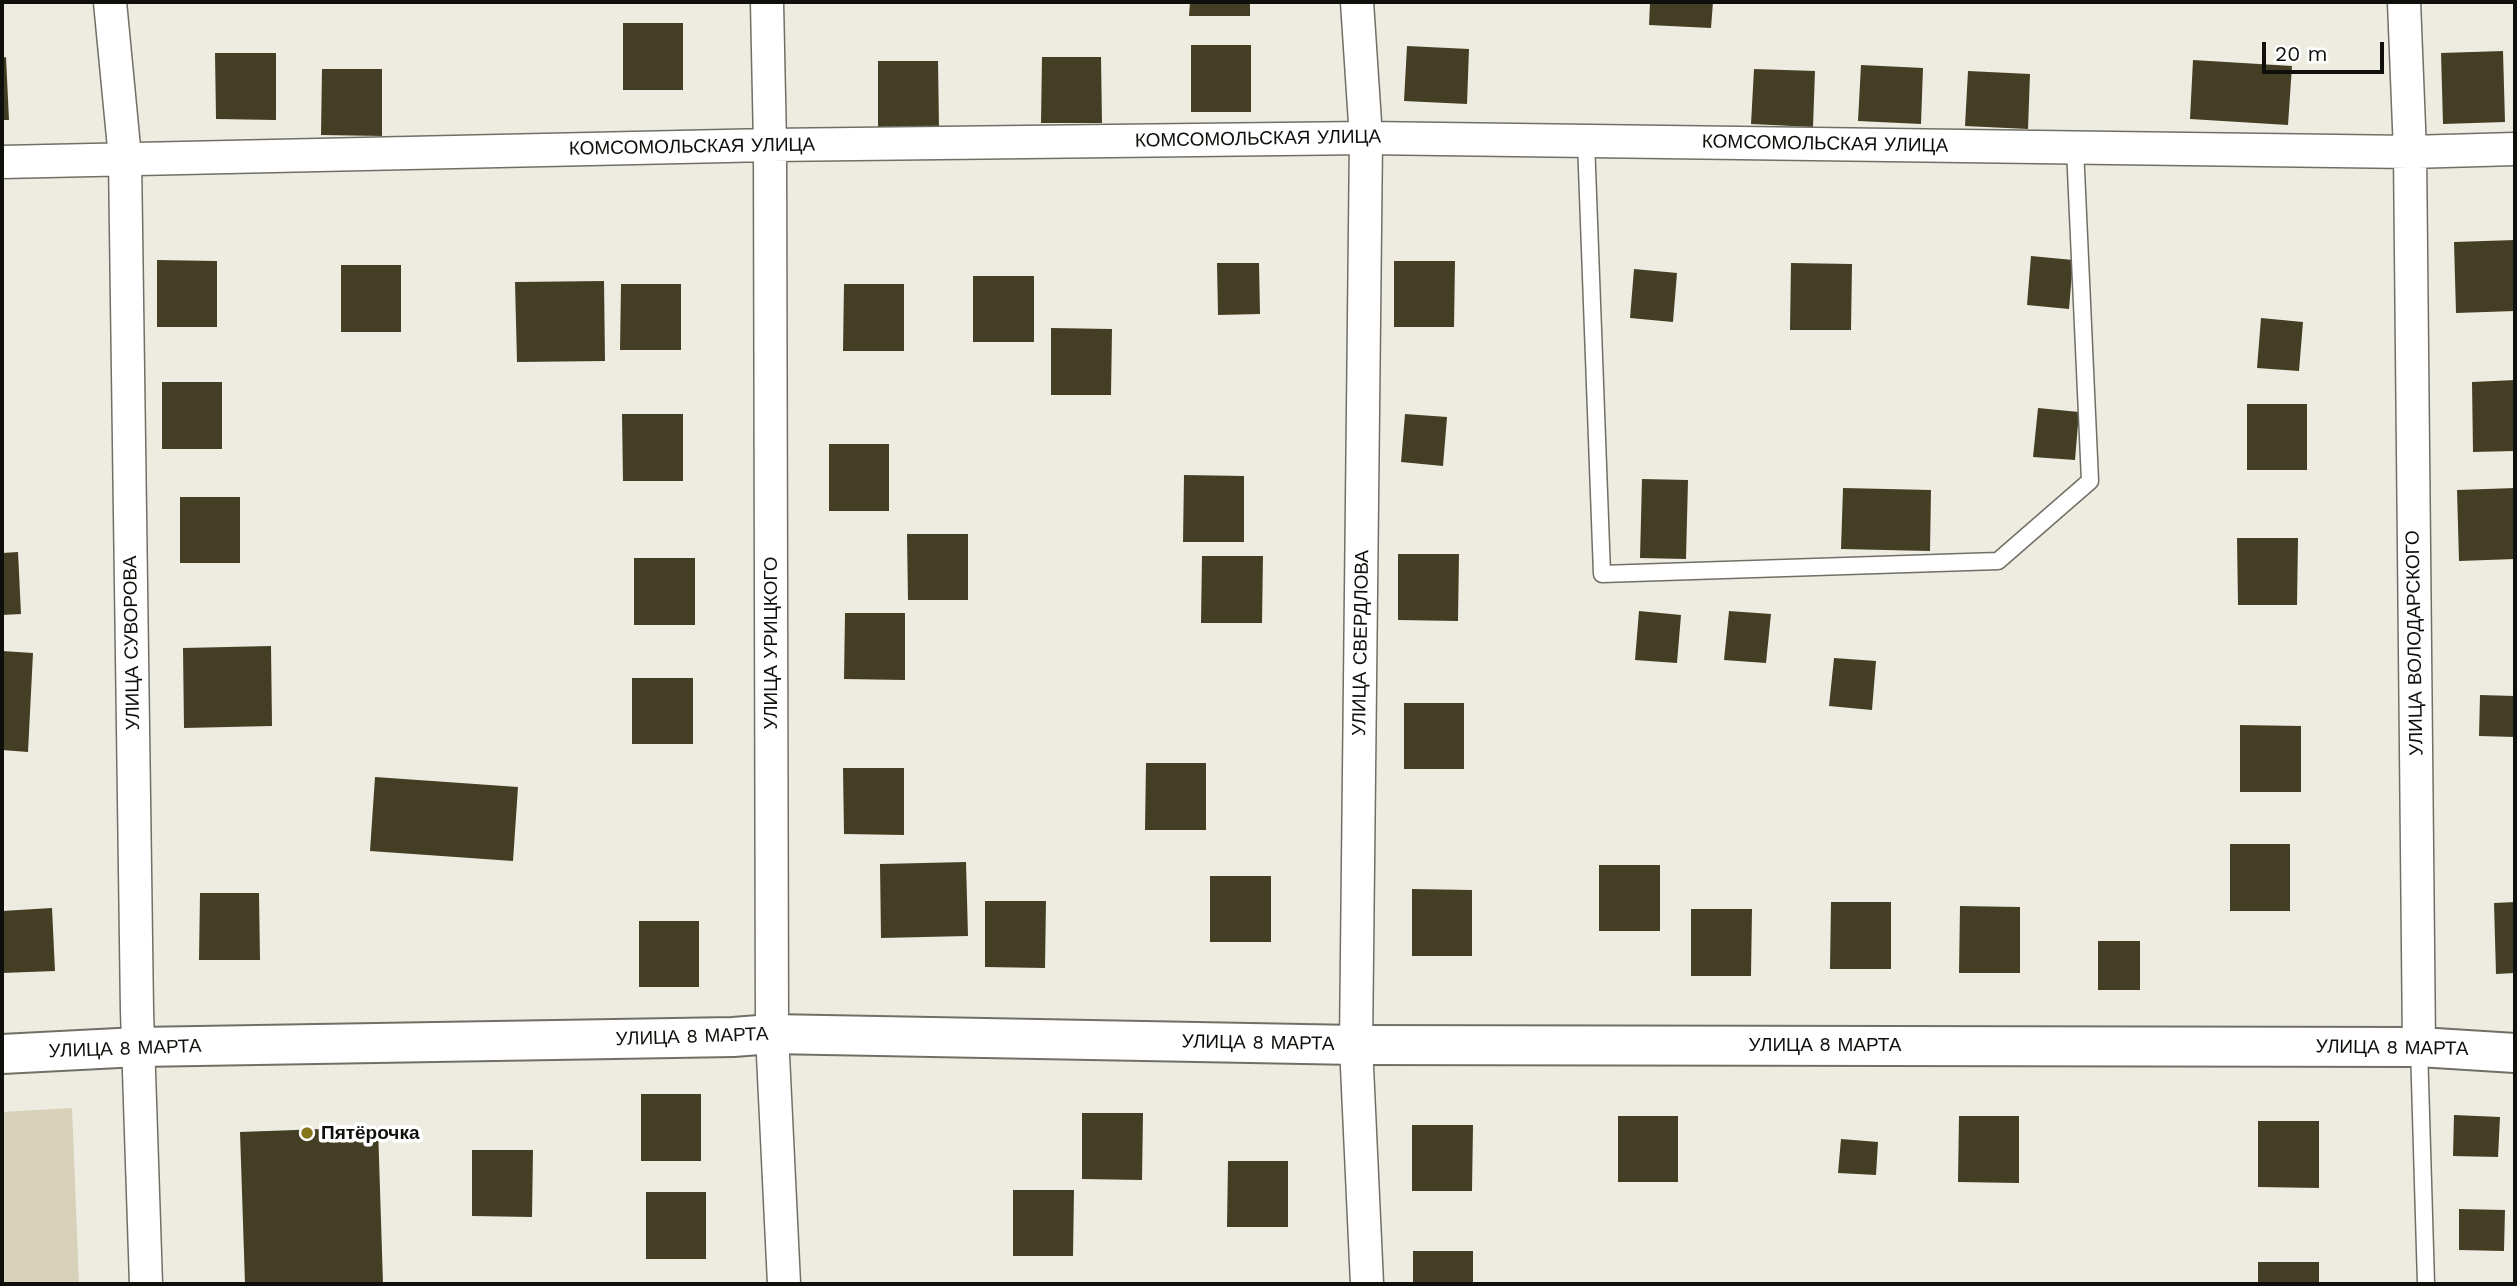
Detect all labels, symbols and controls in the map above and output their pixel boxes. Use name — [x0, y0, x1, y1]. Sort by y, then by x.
scale bar — [2265, 28, 2388, 72]
text: 20 m — [2275, 41, 2327, 66]
street label: КОМСОМОЛЬСКАЯ УЛИЦА — [1135, 125, 1381, 153]
street label: КОМСОМОЛЬСКАЯ УЛИЦА — [1702, 130, 1948, 158]
street label: КОМСОМОЛЬСКАЯ УЛИЦА — [569, 133, 815, 161]
street label: УЛИЦА ВОЛОДАРСКОГО — [2402, 530, 2428, 756]
street label: УЛИЦА СВЕРДЛОВА — [1348, 550, 1374, 736]
street label: УЛИЦА СУВОРОВА — [119, 556, 145, 730]
street label: УЛИЦА УРИЦКОГО — [760, 557, 782, 729]
street label: УЛИЦА 8 МАРТА — [615, 1023, 769, 1051]
street label: УЛИЦА 8 МАРТА — [1181, 1030, 1335, 1056]
street label: УЛИЦА 8 МАРТА — [1749, 1034, 1901, 1056]
street label: УЛИЦА 8 МАРТА — [48, 1035, 202, 1063]
street label: УЛИЦА 8 МАРТА — [2315, 1035, 2469, 1061]
place label: Пятёрочка — [321, 1122, 419, 1144]
marker: Пятёрочка — [299, 1125, 315, 1141]

